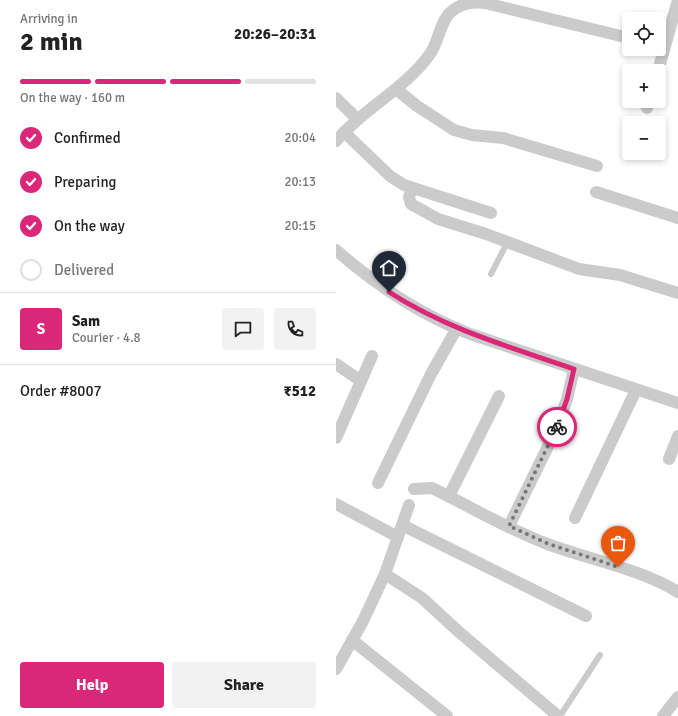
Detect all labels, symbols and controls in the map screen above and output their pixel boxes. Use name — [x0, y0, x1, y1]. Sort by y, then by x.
text: Arriving in — [20, 11, 78, 27]
map controls — [622, 12, 666, 160]
button: locate — [622, 12, 666, 56]
text: 20:26–20:31 — [234, 25, 316, 43]
text: 2 min — [20, 26, 83, 58]
button: + — [622, 64, 666, 108]
text: On the way · 160 m — [20, 90, 125, 106]
button: − — [622, 116, 666, 160]
icon: check — [20, 127, 42, 149]
text: Confirmed — [54, 129, 121, 147]
text: 20:04 — [284, 130, 316, 146]
icon: check — [20, 171, 42, 193]
text: Preparing — [54, 173, 117, 191]
text: 20:13 — [284, 174, 316, 190]
icon: check — [20, 215, 42, 237]
text: On the way — [54, 217, 125, 235]
text: 20:15 — [284, 218, 316, 234]
pin — [372, 251, 406, 292]
icon: home — [378, 257, 400, 279]
text: Delivered — [54, 261, 114, 279]
button: chat — [222, 308, 264, 350]
button: phone — [274, 308, 316, 350]
text: Sam — [72, 312, 100, 330]
text: S — [37, 320, 45, 338]
text: Courier · 4.8 — [72, 330, 141, 346]
text: Order #8007 — [20, 382, 102, 400]
text: ₹512 — [284, 382, 316, 400]
courier — [537, 407, 577, 447]
icon: bike — [546, 416, 568, 438]
pin — [601, 526, 635, 567]
icon: bag — [607, 532, 629, 554]
button: Help — [20, 662, 164, 708]
button: Share — [172, 662, 316, 708]

